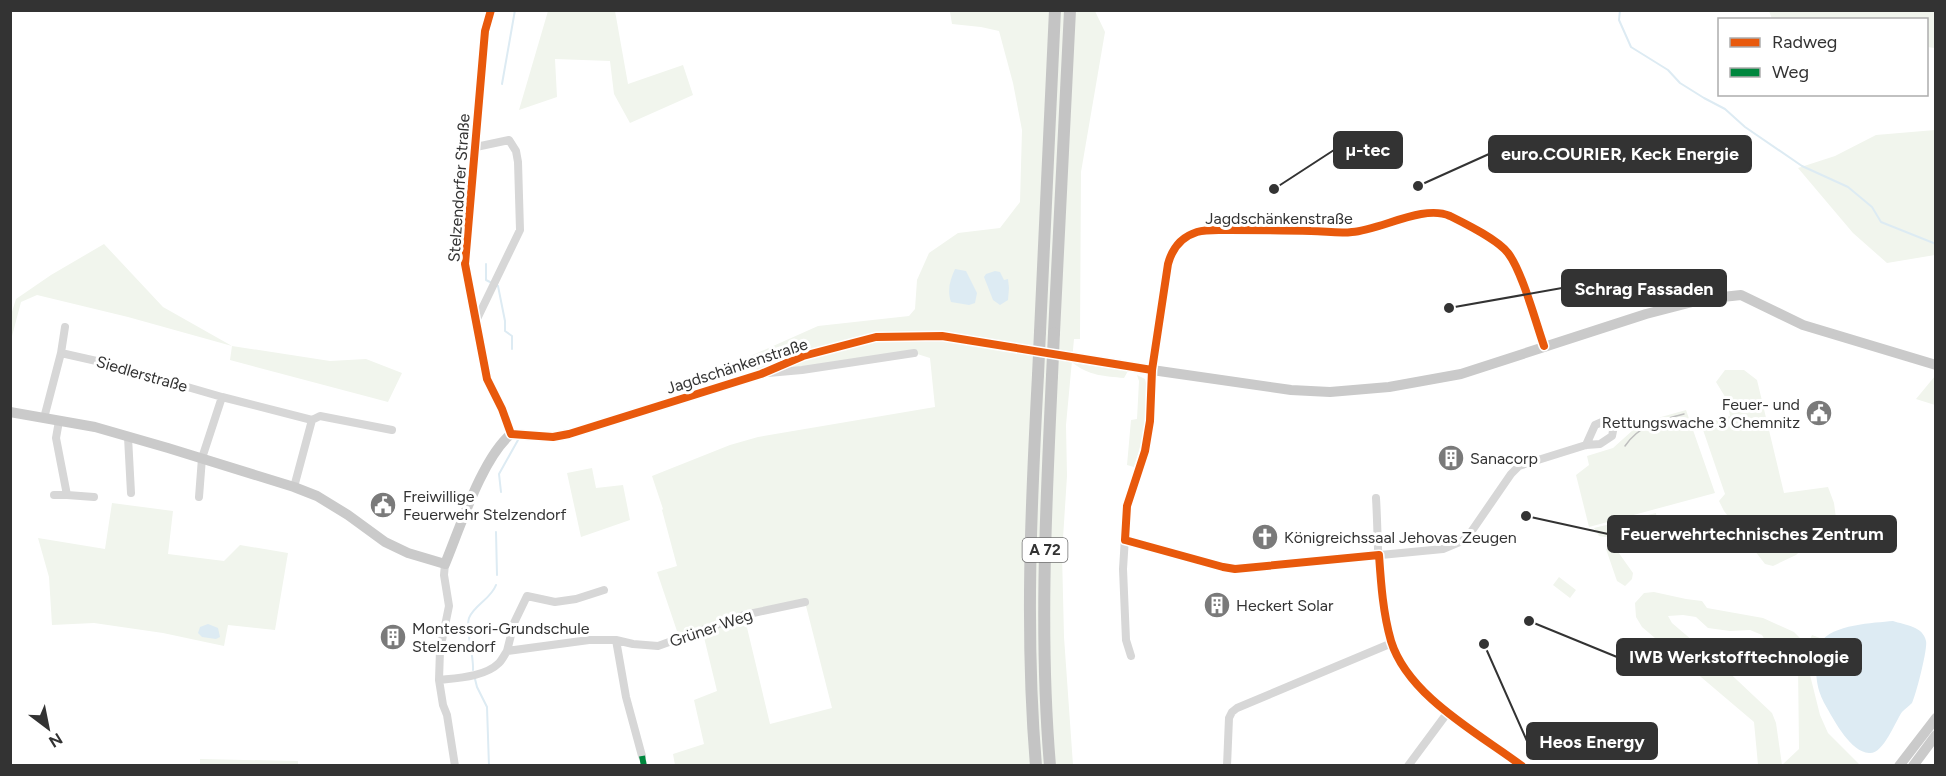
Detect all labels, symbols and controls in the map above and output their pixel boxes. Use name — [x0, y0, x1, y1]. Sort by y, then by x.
legend — [1718, 18, 1928, 96]
text: Radweg — [1772, 31, 1837, 53]
text: Weg — [1772, 61, 1809, 83]
street label: Stelzendorfer Straße — [444, 113, 474, 263]
callout: µ-tec — [1334, 132, 1402, 168]
callout: euro.COURIER, Keck Energie — [1489, 136, 1751, 172]
text: µ-tec — [1346, 139, 1390, 161]
text: euro.COURIER, Keck Energie — [1501, 143, 1739, 165]
street label: Jagdschänkenstraße — [1205, 209, 1353, 228]
callout: Schrag Fassaden — [1562, 270, 1726, 306]
text: Schrag Fassaden — [1574, 278, 1714, 300]
street label: Jagdschänkenstraße — [664, 334, 810, 398]
street label: Siedlerstraße — [94, 352, 190, 396]
place label: Feuer- und Rettungswache 3 Chemnitz — [1602, 395, 1800, 432]
public building icon: Feuer- und Rettungswache 3 Chemnitz — [1804, 398, 1834, 428]
building icon: Sanacorp — [1436, 443, 1466, 473]
place label: Sanacorp — [1470, 449, 1538, 468]
place label: Freiwillige Feuerwehr Stelzendorf — [403, 487, 566, 524]
public building icon: Freiwillige Feuerwehr Stelzendorf — [368, 490, 398, 520]
callout: Feuerwehrtechnisches Zentrum — [1608, 516, 1896, 552]
church icon: Königreichssaal Jehovas Zeugen — [1250, 522, 1280, 552]
text: Feuerwehrtechnisches Zentrum — [1620, 523, 1884, 545]
place label: Königreichssaal Jehovas Zeugen — [1284, 528, 1517, 547]
road number: A 72 — [1022, 538, 1068, 562]
building icon: Heckert Solar — [1202, 590, 1232, 620]
place label: Heckert Solar — [1236, 596, 1334, 615]
street label: Grüner Weg — [667, 605, 755, 651]
place label: Montessori-Grundschule Stelzendorf — [412, 619, 590, 656]
building icon: Montessori-Grundschule Stelzendorf — [378, 622, 408, 652]
callout: IWB Werkstofftechnologie — [1617, 639, 1861, 675]
text: IWB Werkstofftechnologie — [1629, 646, 1849, 668]
north arrow — [18, 698, 78, 758]
callout: Heos Energy — [1527, 723, 1657, 759]
text: N — [45, 729, 66, 752]
text: Heos Energy — [1539, 731, 1645, 753]

